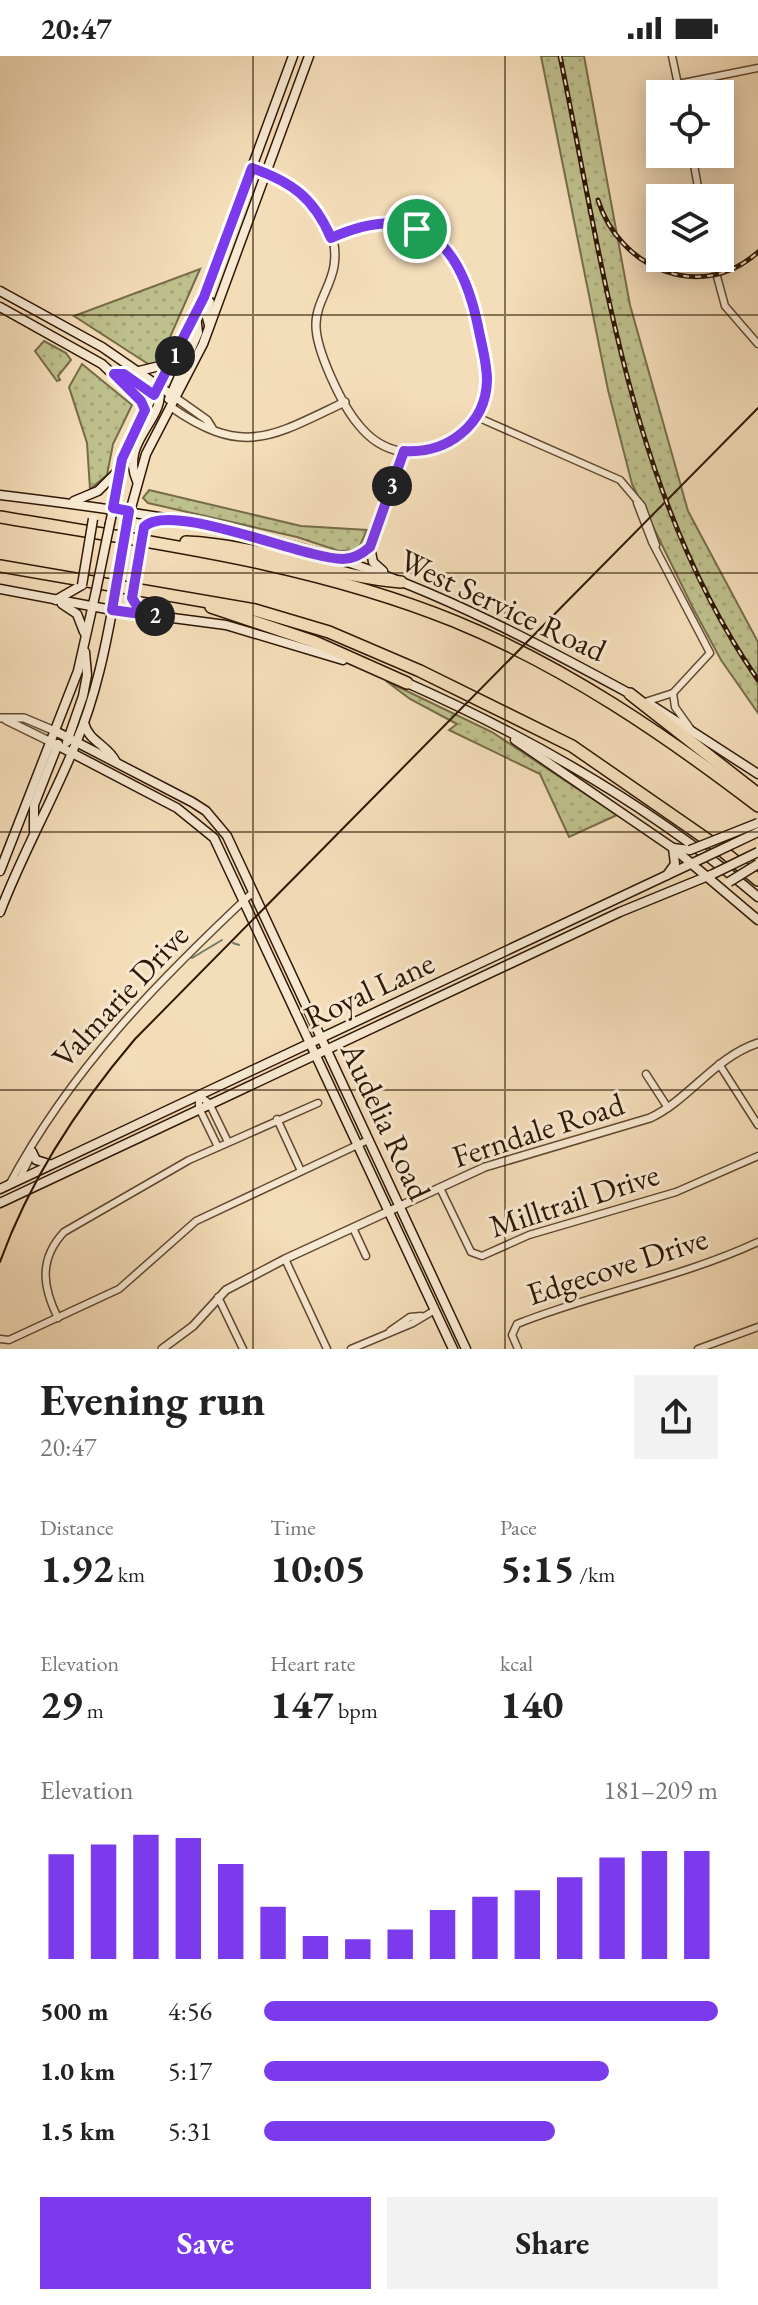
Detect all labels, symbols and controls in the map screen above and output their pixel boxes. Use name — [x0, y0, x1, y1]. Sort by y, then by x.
text: 20:47 — [40, 9, 112, 48]
map controls — [646, 80, 734, 272]
button: locate — [646, 80, 734, 168]
button: layers — [646, 184, 734, 272]
pin — [383, 195, 451, 263]
icon: arrive — [395, 207, 439, 251]
pin: 1 — [155, 336, 195, 376]
text: 1 — [169, 341, 181, 370]
pin: 3 — [372, 466, 412, 506]
text: 3 — [386, 471, 398, 500]
street label: West Service Road — [393, 539, 614, 672]
pin: 2 — [135, 596, 175, 636]
text: 2 — [149, 601, 161, 630]
street label: Valmarie Drive — [43, 915, 197, 1077]
street label: Royal Lane — [297, 942, 441, 1038]
street label: Audelia Road — [331, 1034, 441, 1207]
street label: Ferndale Road — [447, 1082, 630, 1177]
street label: Milltrail Drive — [484, 1153, 664, 1247]
street label: Edgecove Drive — [521, 1217, 713, 1315]
text: Evening run — [40, 1371, 265, 1428]
button: share — [634, 1375, 718, 1459]
text: 20:47 — [40, 1430, 96, 1464]
text: Distance — [40, 1513, 113, 1542]
text: Time — [270, 1513, 316, 1542]
text: Pace — [500, 1513, 537, 1542]
text: 1.92 — [40, 1542, 113, 1594]
text: 10:05 — [270, 1542, 366, 1594]
text: 5:15 — [500, 1542, 575, 1594]
text: km — [113, 1560, 145, 1589]
text: /km — [575, 1560, 615, 1589]
text: Elevation — [40, 1649, 119, 1678]
text: Heart rate — [270, 1649, 355, 1678]
text: kcal — [500, 1649, 533, 1678]
text: 29 — [40, 1678, 82, 1730]
text: 147 — [270, 1678, 333, 1730]
text: 140 — [500, 1678, 563, 1730]
text: m — [82, 1696, 104, 1725]
text: bpm — [333, 1696, 378, 1725]
text: Elevation — [40, 1773, 134, 1807]
text: 181–209 m — [603, 1773, 718, 1807]
text: 500 m — [40, 1994, 108, 2028]
text: 4:56 — [168, 1994, 212, 2028]
text: 1.0 km — [40, 2054, 115, 2088]
text: 5:17 — [168, 2054, 212, 2088]
text: 1.5 km — [40, 2114, 115, 2148]
text: 5:31 — [168, 2114, 212, 2148]
button: Save — [40, 2197, 371, 2289]
button: Share — [387, 2197, 718, 2289]

